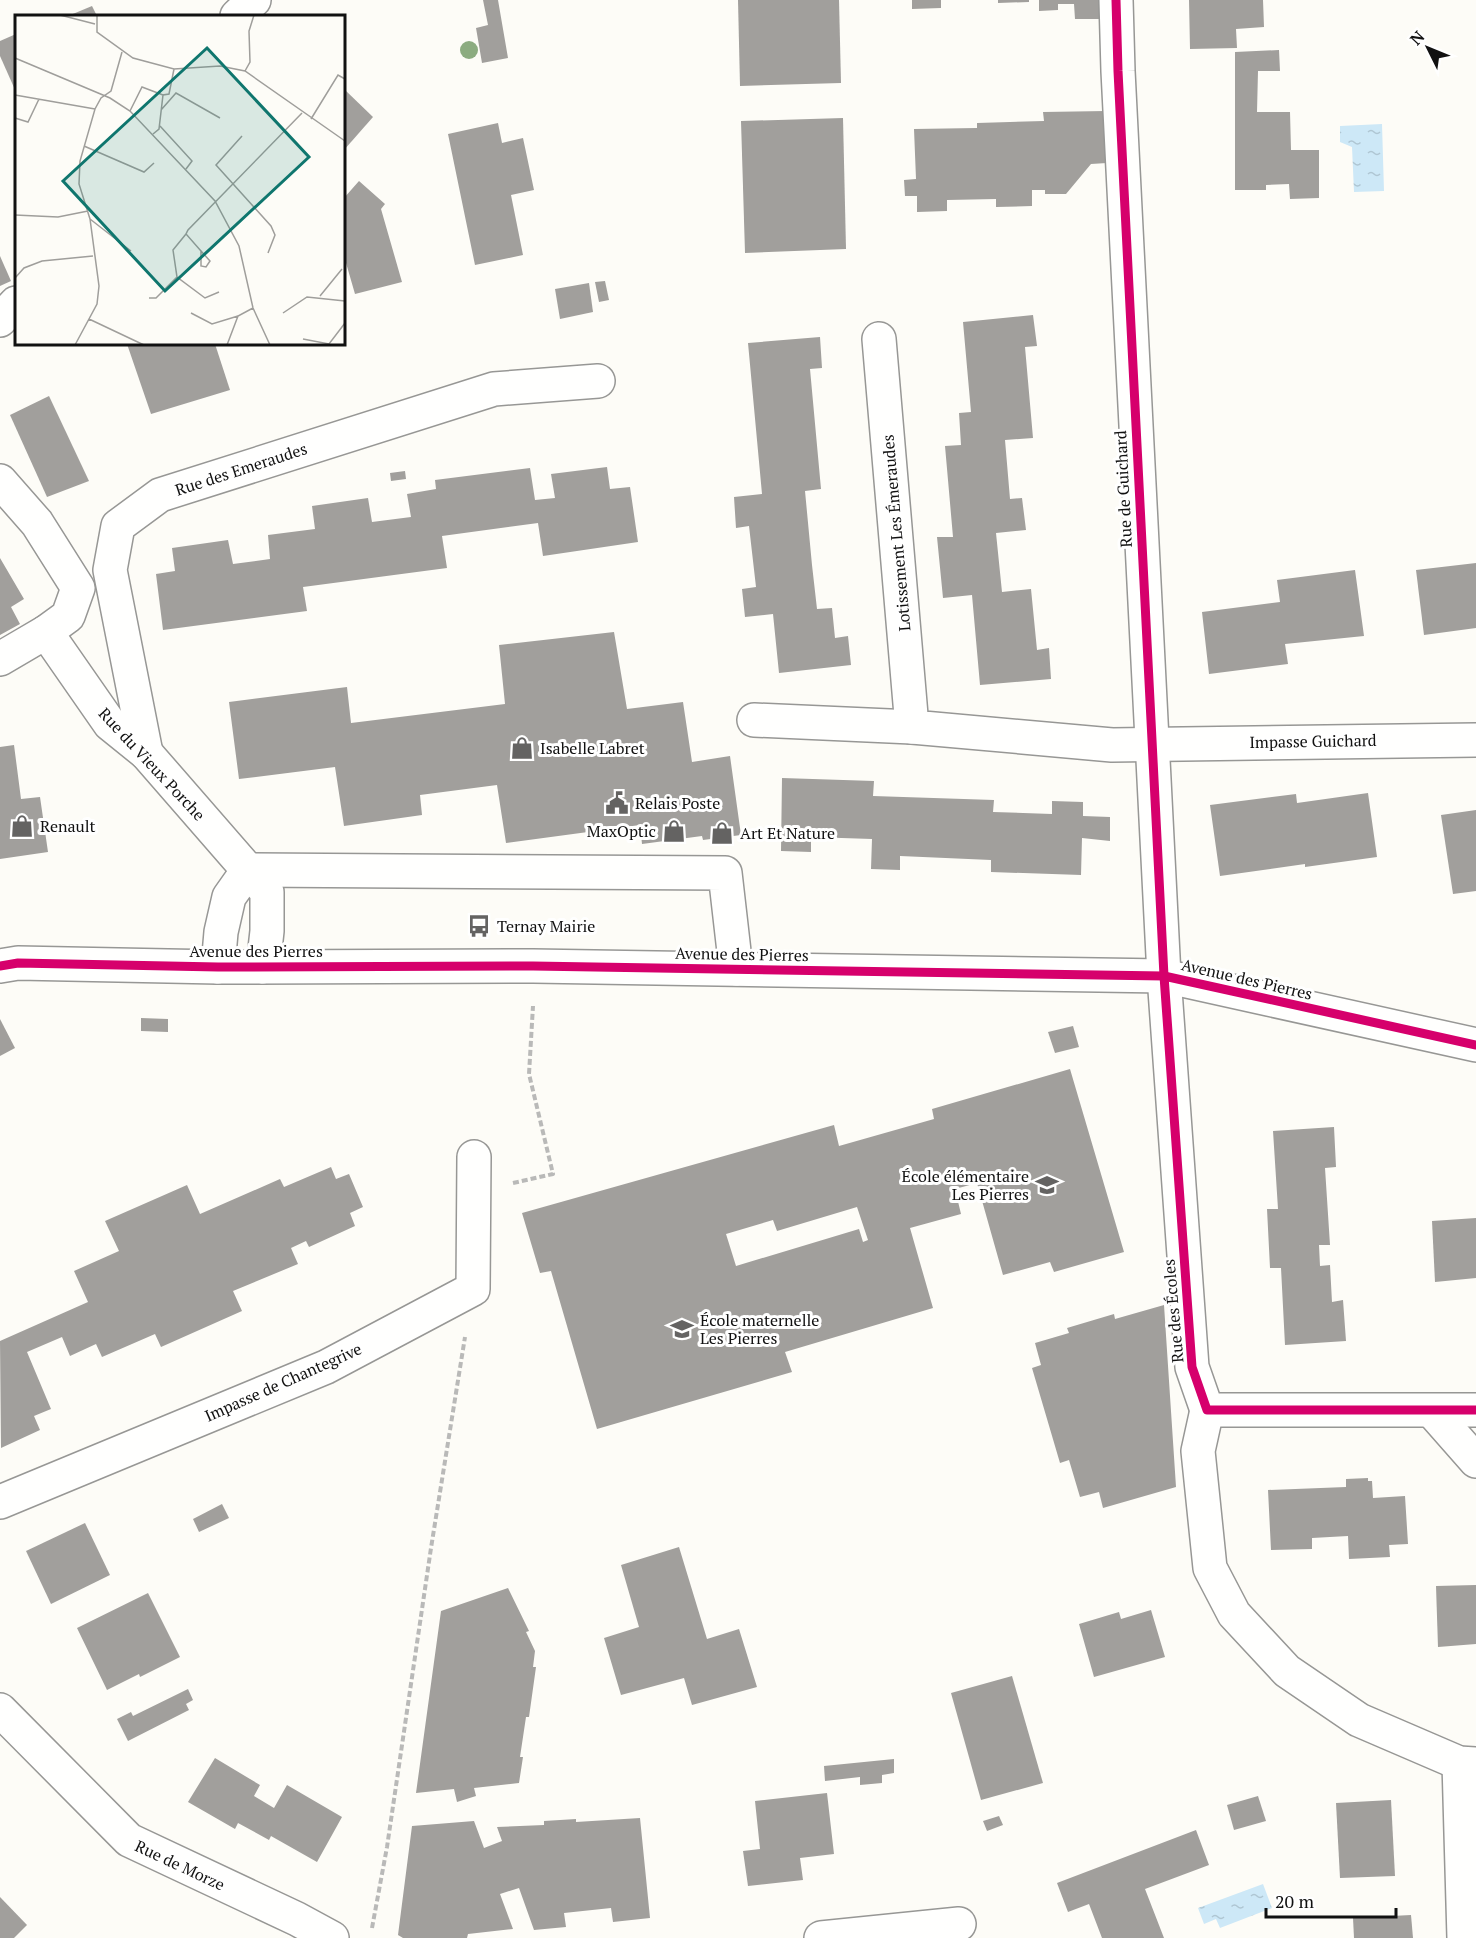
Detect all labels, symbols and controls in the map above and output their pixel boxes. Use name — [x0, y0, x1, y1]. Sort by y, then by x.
inset map — [15, 15, 345, 345]
north arrow — [1398, 18, 1458, 78]
text: N — [1405, 26, 1429, 50]
street label: Rue de Guichard — [1109, 430, 1137, 548]
street label: Lotissement Les Émeraudes — [876, 434, 916, 632]
street label: Rue des Emeraudes — [172, 437, 310, 501]
street label: Rue du Vieux Porche — [94, 703, 210, 825]
street label: Impasse Guichard — [1249, 729, 1377, 753]
shop icon: Isabelle Labret — [509, 735, 535, 761]
place label: Isabelle Labret — [540, 737, 645, 759]
public building icon: Relais Poste — [604, 790, 630, 816]
place label: Relais Poste — [635, 792, 720, 814]
shop icon: Renault — [9, 813, 35, 839]
place label: Renault — [40, 815, 96, 837]
shop icon: MaxOptic — [661, 818, 687, 844]
place label: MaxOptic — [587, 820, 656, 842]
shop icon: Art Et Nature — [709, 820, 735, 846]
place label: Art Et Nature — [740, 822, 835, 844]
bus stop icon: Ternay Mairie — [466, 913, 492, 939]
place label: Ternay Mairie — [497, 915, 595, 937]
street label: Avenue des Pierres — [189, 940, 323, 962]
street label: Avenue des Pierres — [675, 942, 809, 966]
street label: Avenue des Pierres — [1179, 953, 1315, 1005]
place label: École élémentaire Les Pierres — [902, 1165, 1029, 1205]
school or university icon: École élémentaire Les Pierres — [1034, 1172, 1060, 1198]
street label: Rue des Écoles — [1157, 1258, 1188, 1364]
place label: École maternelle Les Pierres — [700, 1309, 819, 1349]
school or university icon: École maternelle Les Pierres — [669, 1316, 695, 1342]
street label: Impasse de Chantegrive — [201, 1337, 365, 1427]
street label: Rue de Morze — [132, 1835, 228, 1895]
scale bar — [1266, 1881, 1396, 1919]
text: 20 m — [1275, 1889, 1315, 1913]

